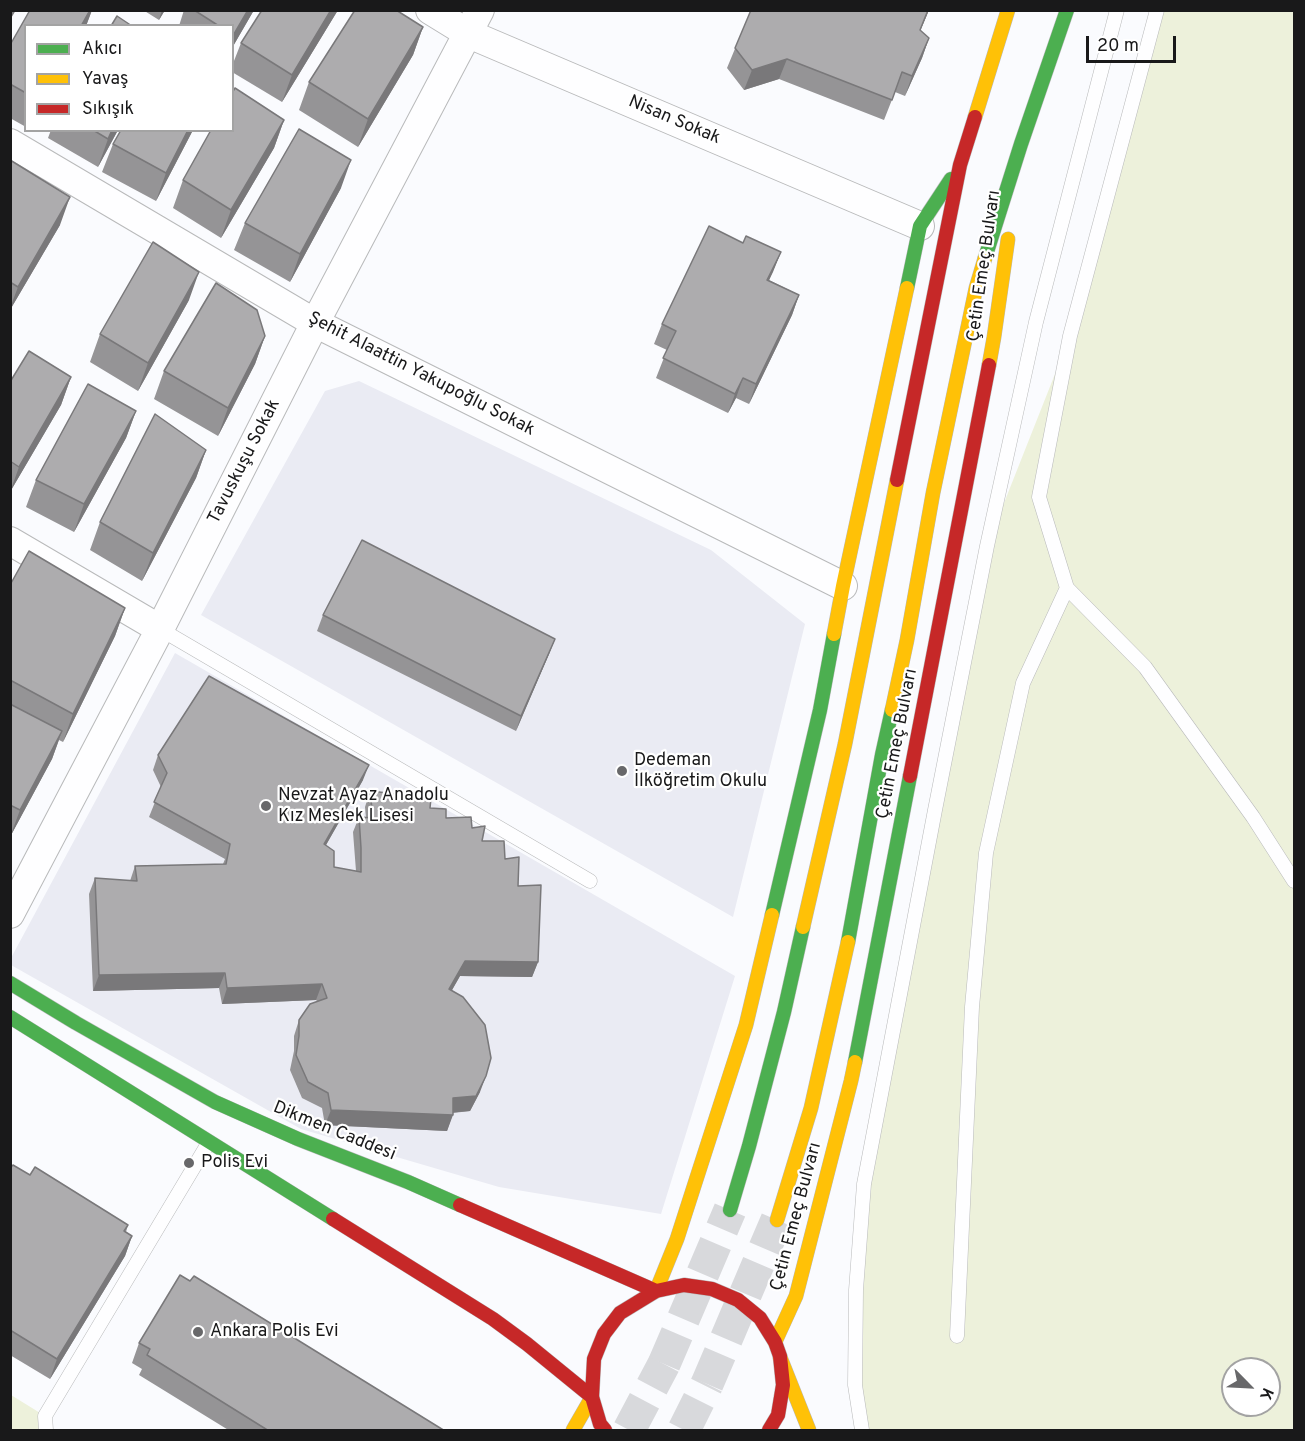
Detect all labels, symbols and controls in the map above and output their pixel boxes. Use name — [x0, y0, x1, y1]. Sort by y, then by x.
legend — [24, 24, 234, 132]
scale bar — [1089, 24, 1179, 62]
text: 20 m — [1097, 35, 1139, 58]
text: Akıcı — [82, 38, 122, 61]
text: Yavaş — [82, 68, 128, 91]
street label: Nisan Sokak — [625, 92, 723, 150]
text: Sıkışık — [82, 98, 134, 121]
street label: Çetin Emeç Bulvarı — [964, 189, 1006, 343]
street label: Şehit Alaattin Yakupoğlu Sokak — [304, 308, 538, 442]
street label: Tavuskuşu Sokak — [204, 396, 286, 528]
street label: Çetin Emeç Bulvarı — [873, 667, 923, 821]
place label: Dedeman İlköğretim Okulu — [634, 750, 767, 792]
marker: Dedeman İlköğretim Okulu — [615, 764, 629, 778]
place label: Nevzat Ayaz Anadolu Kız Meslek Lisesi — [278, 785, 449, 828]
marker: Nevzat Ayaz Anadolu Kız Meslek Lisesi — [259, 799, 273, 813]
street label: Dikmen Caddesi — [269, 1098, 399, 1166]
street label: Çetin Emeç Bulvarı — [767, 1140, 827, 1294]
place label: Polis Evi — [201, 1152, 268, 1174]
marker: Polis Evi — [182, 1156, 196, 1170]
place label: Ankara Polis Evi — [210, 1321, 339, 1343]
marker: Ankara Polis Evi — [191, 1325, 205, 1339]
north arrow — [1221, 1357, 1281, 1417]
text: K — [1254, 1384, 1277, 1403]

